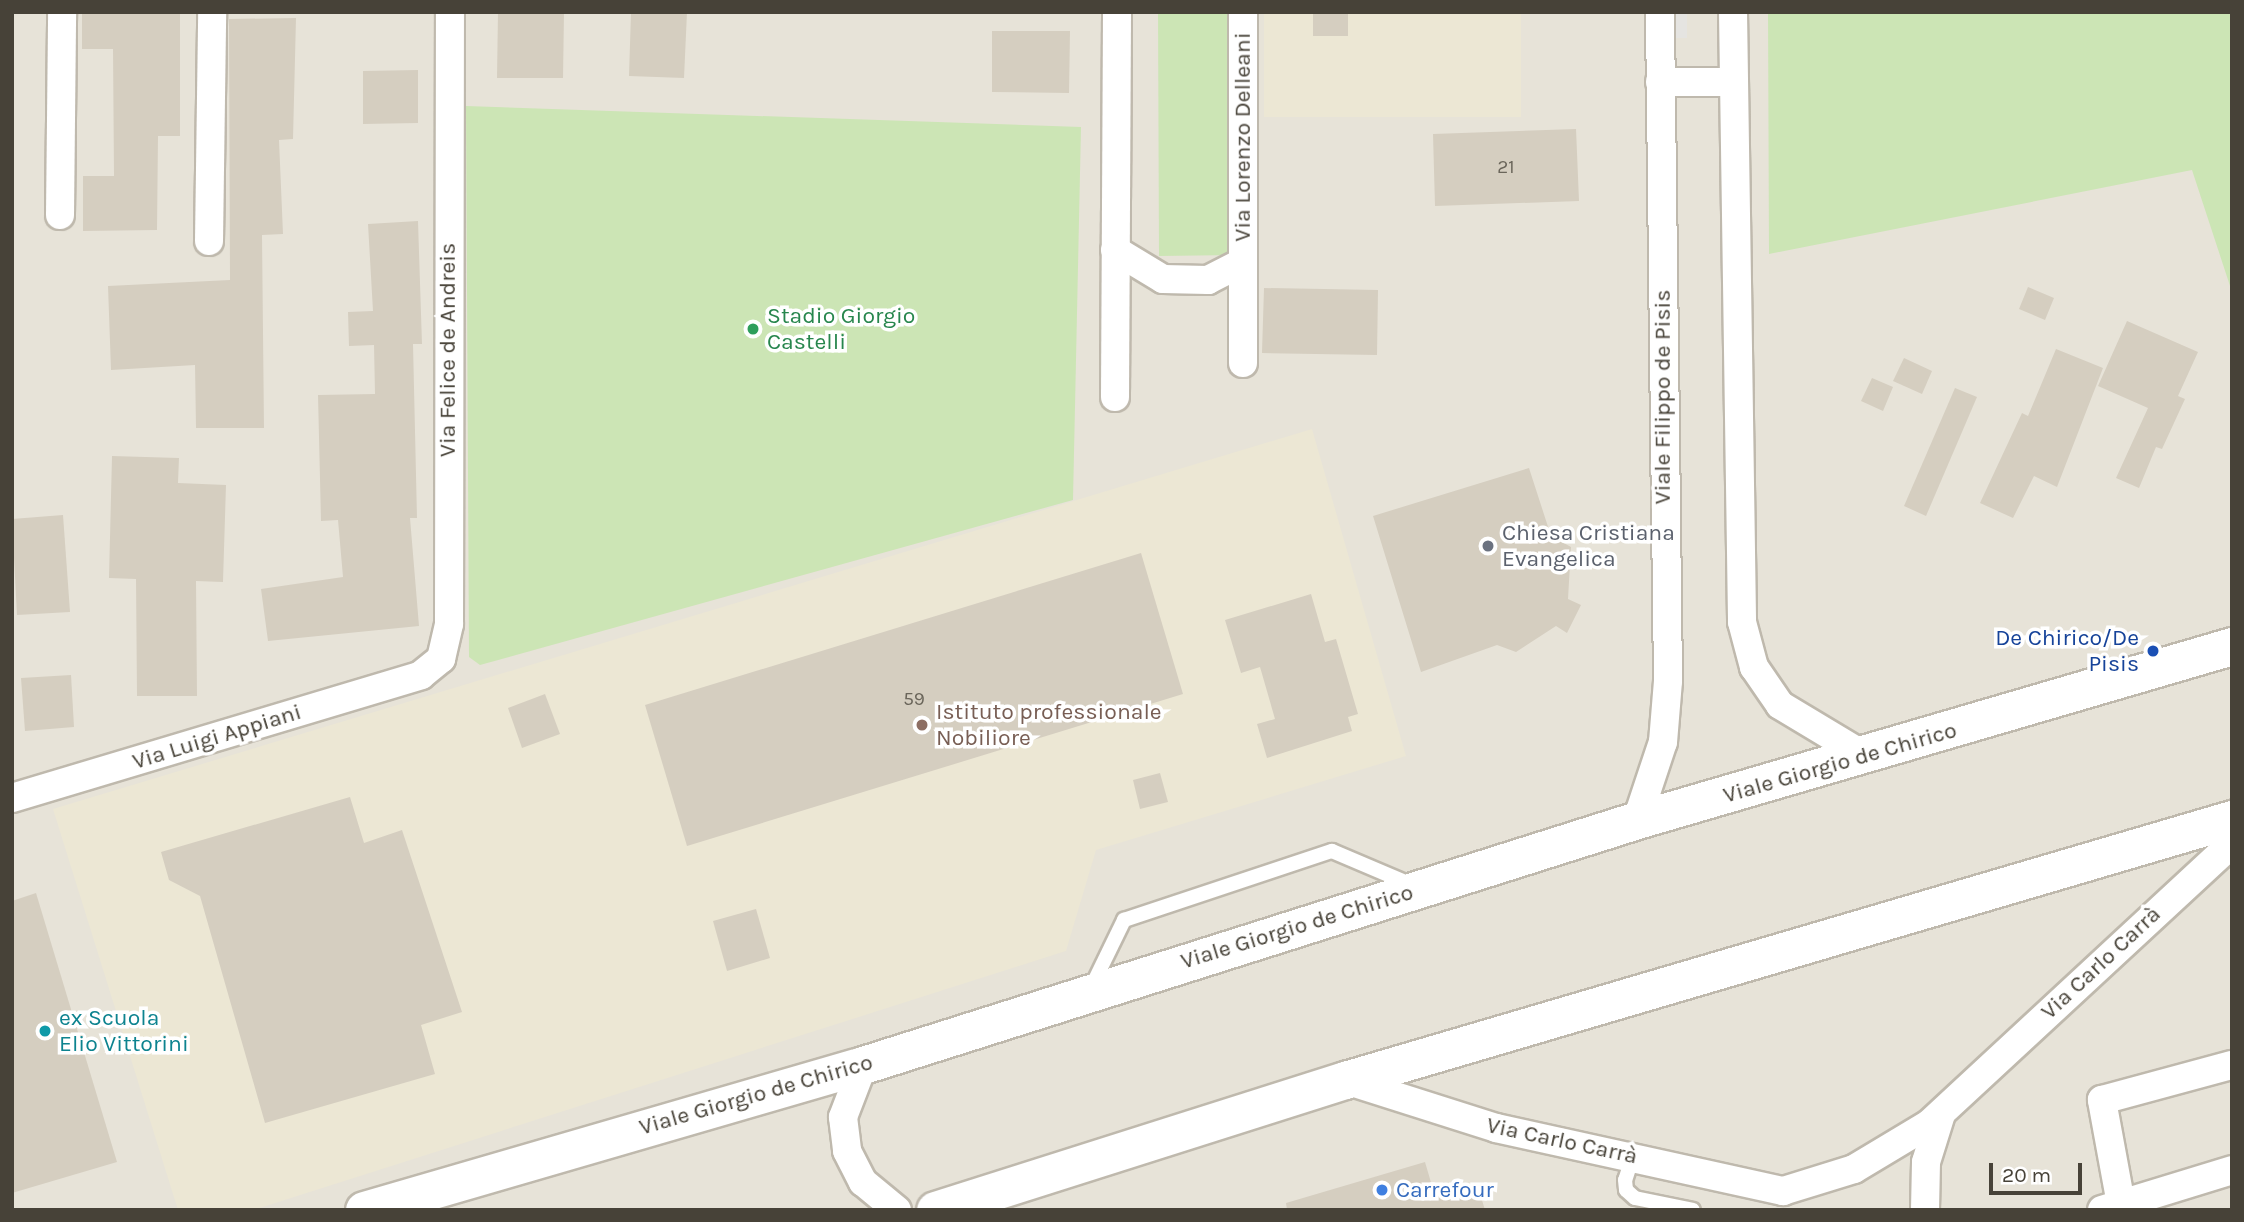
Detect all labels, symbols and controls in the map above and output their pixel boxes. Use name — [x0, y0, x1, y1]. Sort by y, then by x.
street label: Via Lorenzo Delleani — [1229, 32, 1257, 242]
house number: 21 — [1497, 157, 1515, 179]
street label: Via Felice de Andreis — [434, 243, 462, 457]
street label: Viale Filippo de Pisis — [1649, 290, 1677, 504]
place label: Stadio Giorgio Castelli — [767, 302, 915, 356]
marker: Stadio Giorgio Castelli — [745, 321, 761, 337]
place label: Chiesa Cristiana Evangelica — [1502, 519, 1675, 573]
marker: Chiesa Cristiana Evangelica — [1480, 538, 1496, 554]
place label: De Chirico/De Pisis — [1995, 624, 2139, 678]
marker: De Chirico/De Pisis — [2145, 643, 2161, 659]
house number: 59 — [903, 689, 925, 711]
street label: Via Luigi Appiani — [129, 698, 305, 776]
place label: Istituto professionale Nobiliore — [936, 698, 1162, 752]
street label: Viale Giorgio de Chirico — [1720, 716, 1960, 810]
marker: Istituto professionale Nobiliore — [914, 717, 930, 733]
street label: Viale Giorgio de Chirico — [1177, 878, 1417, 976]
street label: Via Carlo Carrà — [2035, 901, 2167, 1025]
place label: ex Scuola Elio Vittorini — [59, 1004, 189, 1058]
marker: ex Scuola Elio Vittorini — [37, 1023, 53, 1039]
street label: Viale Giorgio de Chirico — [636, 1048, 876, 1142]
street label: Via Carlo Carrà — [1484, 1112, 1640, 1170]
scale bar — [1992, 1148, 2085, 1192]
text: 20 m — [2002, 1163, 2051, 1187]
place label: Carrefour — [1396, 1176, 1494, 1204]
marker: Carrefour — [1374, 1182, 1390, 1198]

